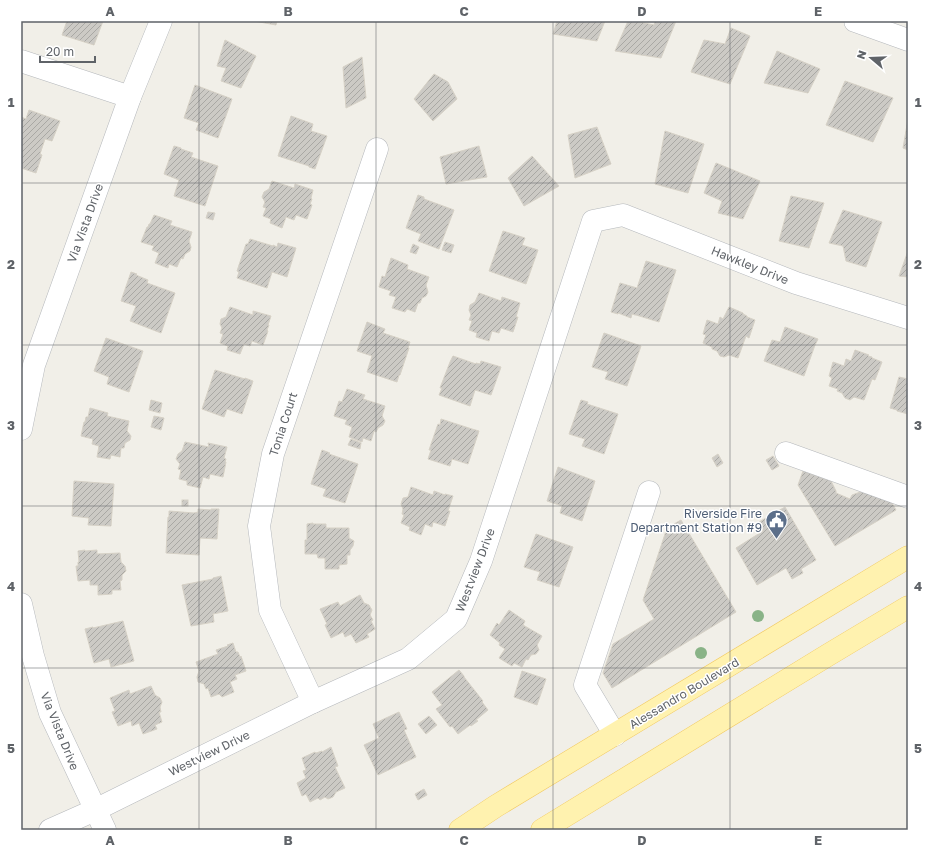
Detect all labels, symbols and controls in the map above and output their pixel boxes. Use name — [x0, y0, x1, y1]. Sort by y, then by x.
text: A — [105, 3, 115, 19]
text: B — [283, 3, 293, 19]
text: C — [459, 3, 469, 19]
text: D — [637, 3, 647, 19]
text: E — [814, 3, 822, 19]
scale bar — [40, 38, 95, 64]
north arrow — [851, 38, 891, 78]
text: 20 m — [46, 44, 74, 59]
text: N — [854, 49, 869, 61]
text: 1 — [8, 94, 15, 110]
text: 1 — [915, 94, 922, 110]
street label: Via Vista Drive — [64, 181, 106, 265]
street label: Hawkley Drive — [709, 243, 791, 287]
text: 2 — [7, 256, 15, 272]
text: 2 — [914, 256, 922, 272]
street label: Tonia Court — [266, 390, 300, 458]
text: 3 — [7, 417, 15, 433]
text: 3 — [914, 417, 922, 433]
place label: Riverside Fire Department Station #9 — [630, 506, 762, 535]
public building icon: Riverside Fire Department Station #9 — [764, 507, 790, 540]
street label: Westview Drive — [452, 526, 498, 614]
text: 4 — [7, 578, 15, 594]
text: 4 — [914, 578, 922, 594]
street label: Alessandro Boulevard — [626, 654, 742, 732]
street label: Via Vista Drive — [38, 690, 83, 772]
street label: Westview Drive — [166, 727, 252, 779]
text: 5 — [7, 740, 15, 756]
text: 5 — [914, 740, 922, 756]
text: A — [105, 832, 115, 848]
text: B — [283, 832, 293, 848]
text: C — [459, 832, 469, 848]
text: D — [637, 832, 647, 848]
text: E — [814, 832, 822, 848]

